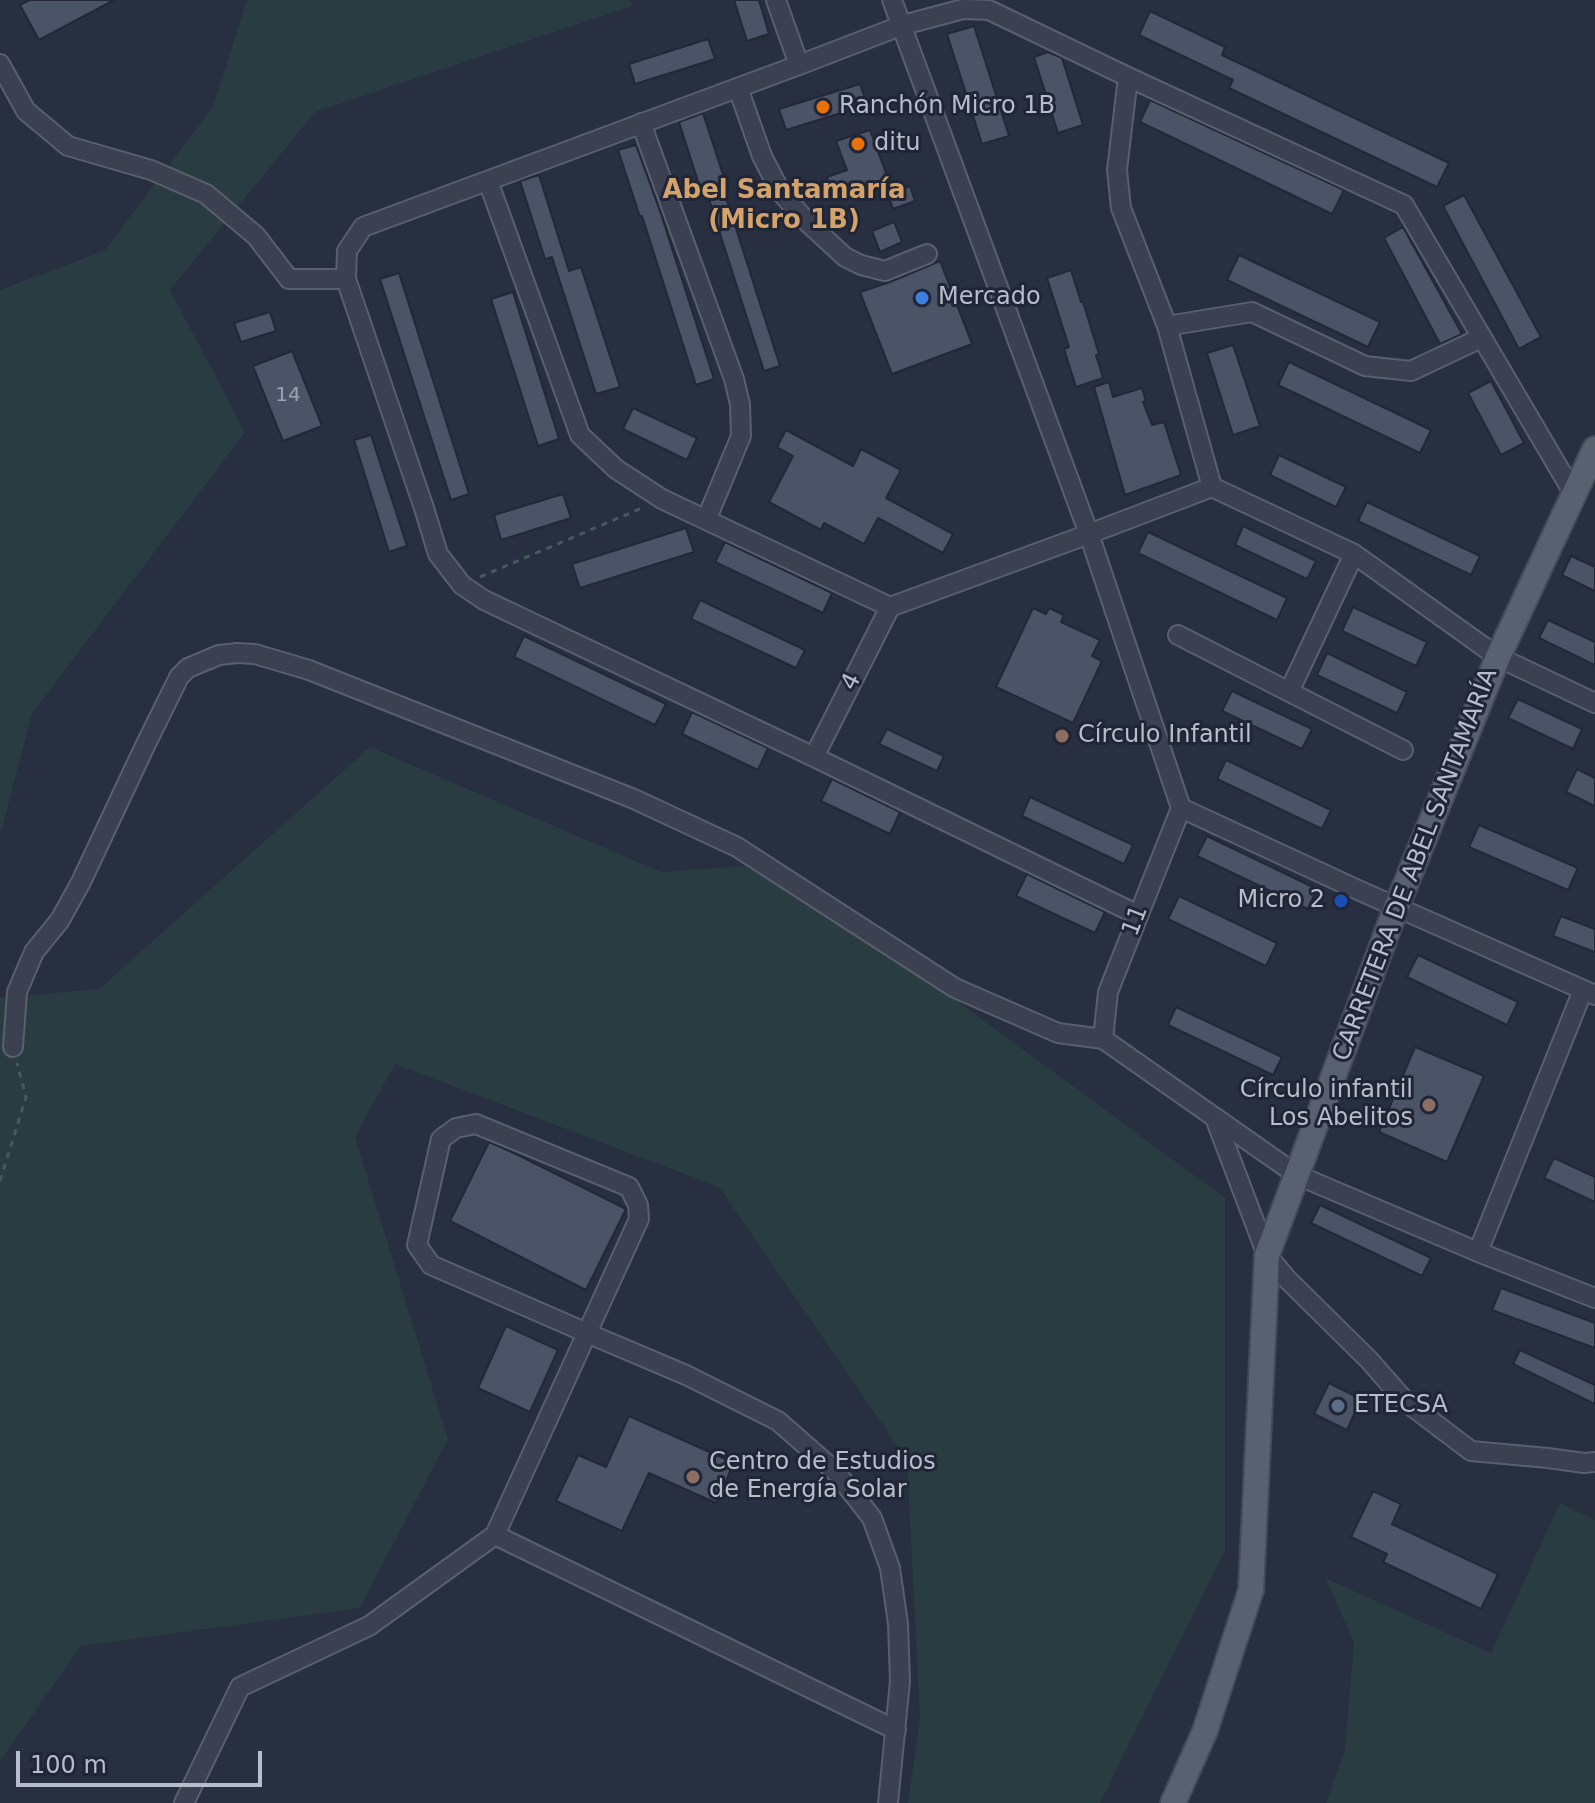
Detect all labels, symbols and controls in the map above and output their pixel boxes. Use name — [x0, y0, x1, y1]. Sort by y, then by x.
place label: Ranchón Micro 1B — [839, 93, 1055, 121]
marker: Ranchón Micro 1B — [814, 98, 832, 116]
place label: ditu — [874, 130, 921, 158]
marker: ditu — [849, 135, 867, 153]
district label: Abel Santamaría (Micro 1B) — [662, 175, 906, 236]
place label: Mercado — [938, 284, 1041, 312]
marker: Mercado — [913, 289, 931, 307]
house number: 14 — [275, 384, 301, 408]
street label: CARRETERA DE ABEL SANTAMARÍA — [1328, 665, 1504, 1065]
street label: 4 — [836, 669, 868, 695]
place label: Círculo Infantil — [1078, 722, 1252, 750]
marker: Círculo Infantil — [1053, 727, 1071, 745]
place label: Micro 2 — [1238, 887, 1325, 915]
marker: Micro 2 — [1332, 892, 1350, 910]
street label: 11 — [1117, 902, 1155, 940]
place label: Círculo infantil Los Abelitos — [1240, 1077, 1413, 1133]
marker: Círculo infantil Los Abelitos — [1420, 1096, 1438, 1114]
place label: ETECSA — [1354, 1392, 1448, 1420]
marker: ETECSA — [1329, 1397, 1347, 1415]
place label: Centro de Estudios de Energía Solar — [709, 1449, 936, 1505]
marker: Centro de Estudios de Energía Solar — [684, 1468, 702, 1486]
scale bar — [20, 1735, 266, 1785]
text: 100 m — [30, 1751, 107, 1779]

